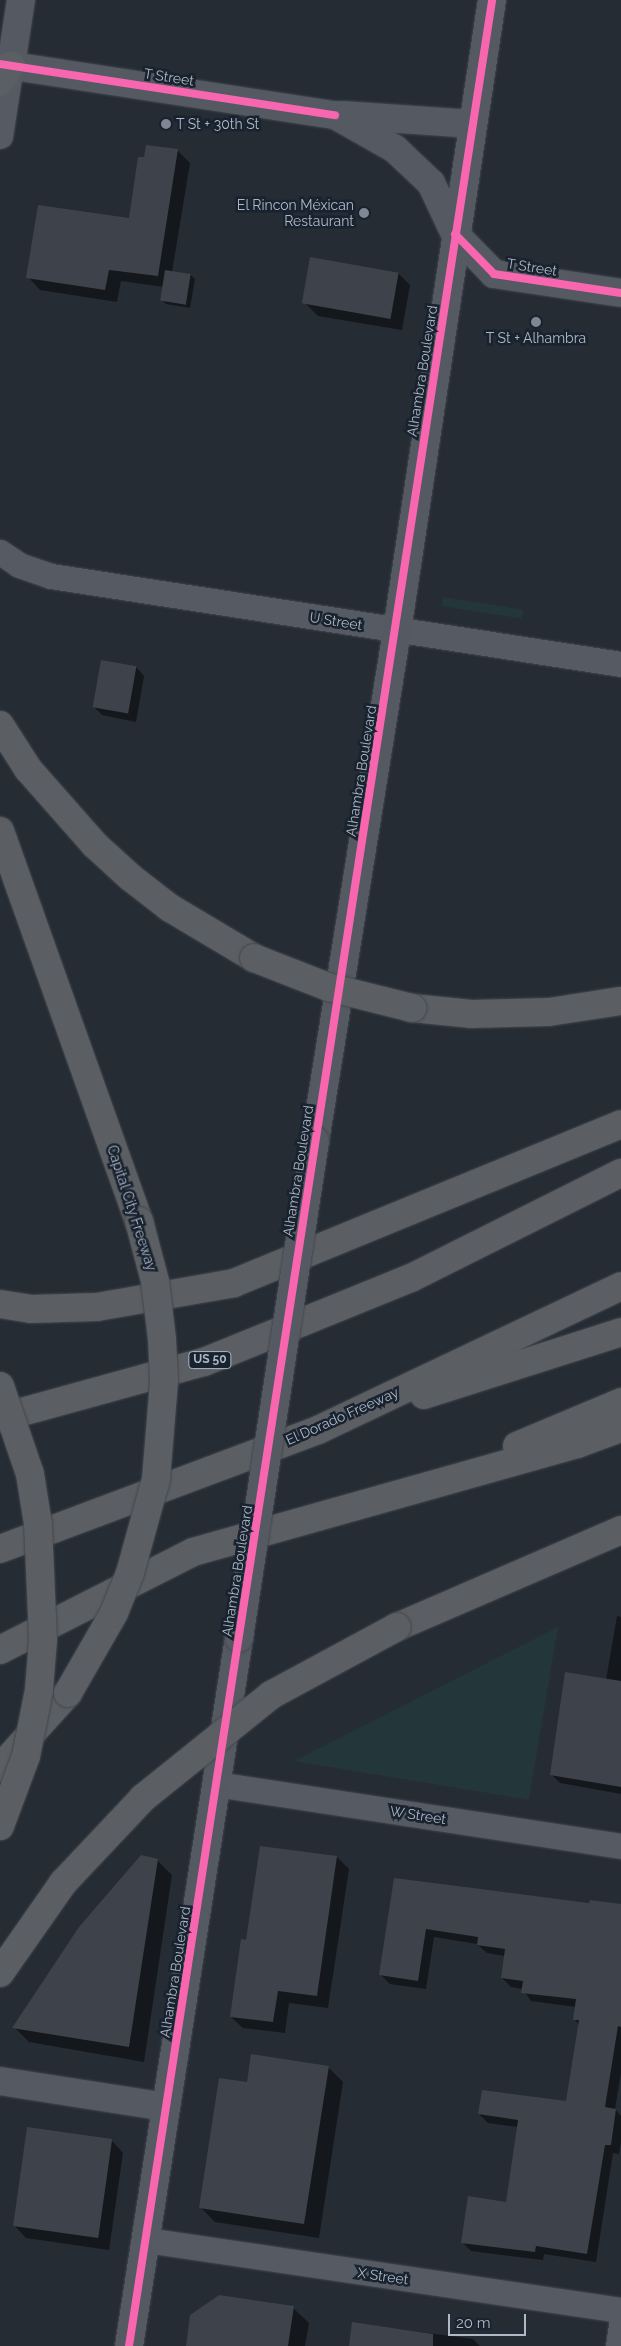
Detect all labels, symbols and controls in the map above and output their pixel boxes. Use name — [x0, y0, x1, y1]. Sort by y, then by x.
street label: T Street — [143, 65, 195, 89]
place label: T St + 30th St — [176, 116, 260, 132]
marker: T St + 30th St — [160, 118, 172, 130]
place label: El Rincon Méxican Restaurant — [236, 197, 354, 230]
marker: El Rincon Méxican Restaurant — [358, 207, 370, 219]
street label: T Street — [506, 255, 558, 279]
street label: Alhambra Boulevard — [403, 304, 441, 438]
marker: T St + Alhambra — [530, 316, 542, 328]
place label: T St + Alhambra — [485, 330, 587, 346]
street label: U Street — [309, 609, 363, 633]
street label: Alhambra Boulevard — [342, 704, 380, 838]
street label: Alhambra Boulevard — [279, 1104, 317, 1238]
street label: Capital City Freeway — [104, 1143, 160, 1273]
road number: US 50 — [188, 1350, 232, 1370]
street label: El Dorado Freeway — [283, 1383, 401, 1449]
street label: Alhambra Boulevard — [218, 1504, 256, 1638]
street label: W Street — [389, 1802, 447, 1828]
street label: Alhambra Boulevard — [156, 1905, 194, 2039]
street label: X Street — [356, 2264, 410, 2288]
scale bar — [451, 2304, 528, 2336]
text: 20 m — [456, 2314, 491, 2332]

